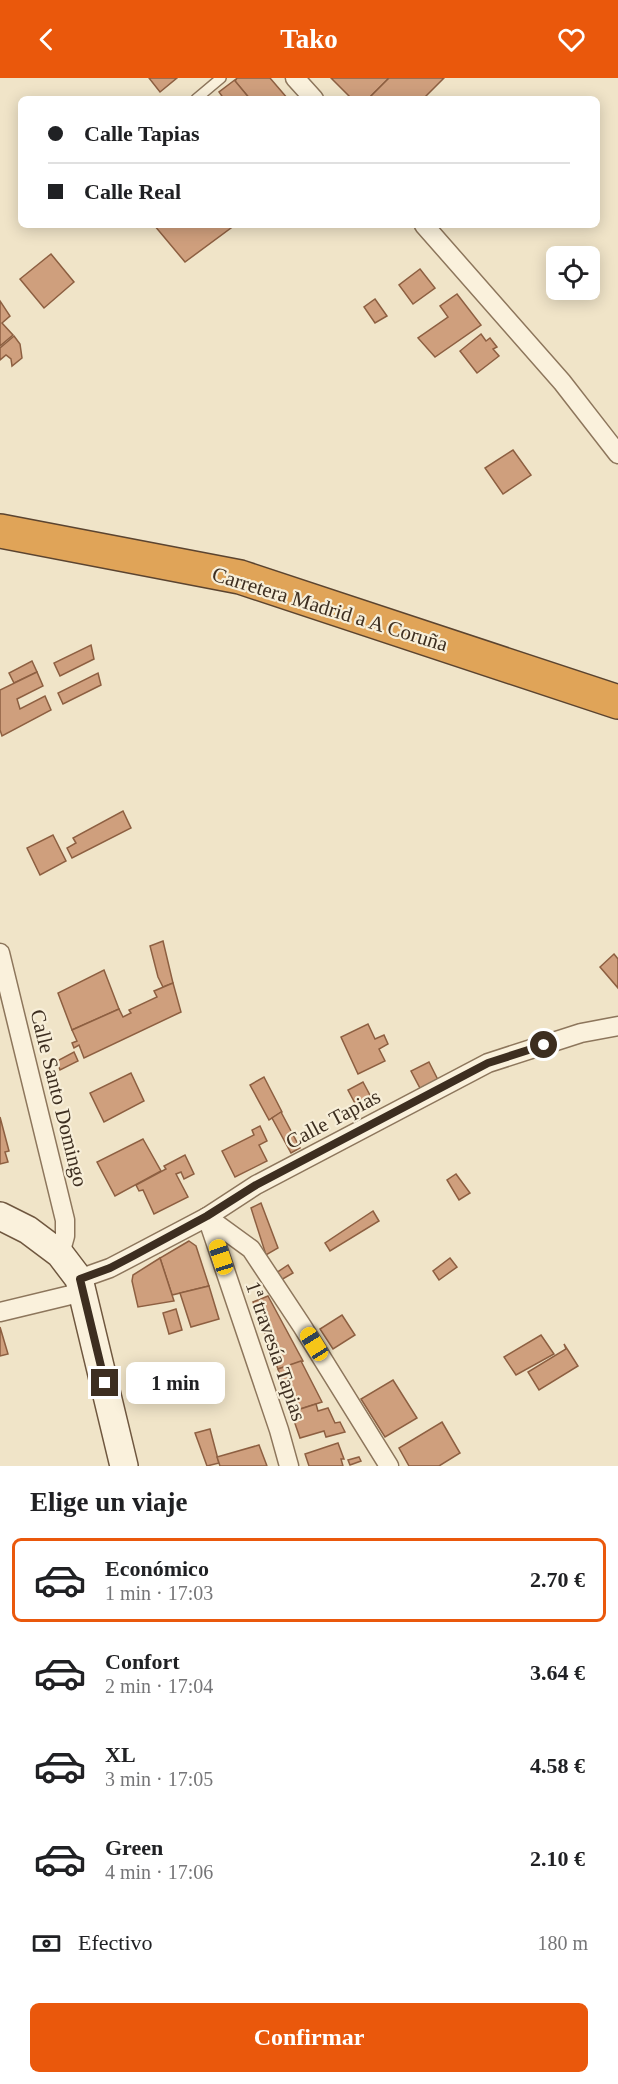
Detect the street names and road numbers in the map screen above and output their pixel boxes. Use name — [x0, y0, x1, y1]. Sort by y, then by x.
street label: Carretera Madrid a A Coruña — [209, 562, 451, 656]
street label: Calle Santo Domingo — [25, 1007, 93, 1189]
street label: Calle Tapias — [282, 1084, 384, 1154]
street label: 1ª travesía Tapias — [241, 1278, 311, 1424]

